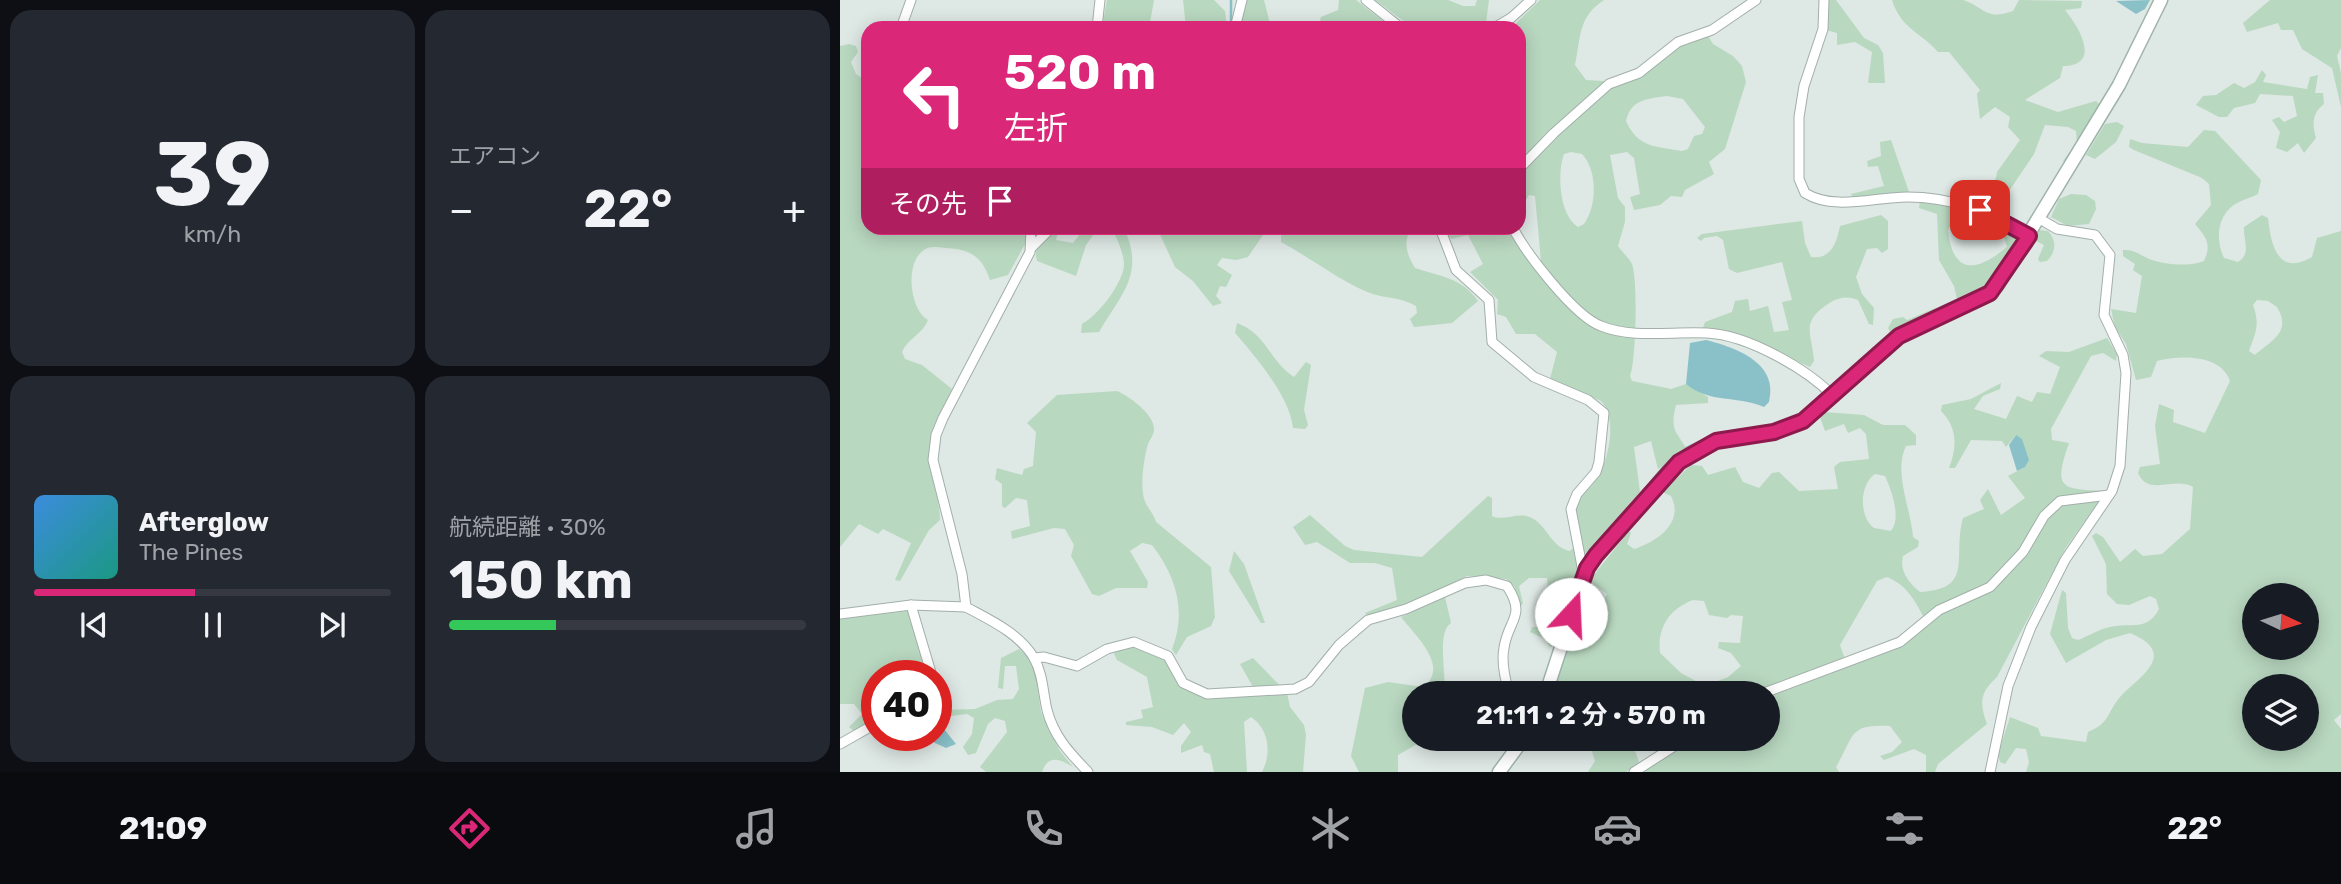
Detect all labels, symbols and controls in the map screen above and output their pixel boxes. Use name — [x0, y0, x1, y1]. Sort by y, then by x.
text: 520 m — [1004, 43, 1156, 101]
icon: left — [889, 49, 980, 140]
text: 左折 — [1004, 109, 1068, 147]
text: 39 — [153, 120, 272, 228]
text: エアコン — [449, 142, 541, 170]
text: 22° — [584, 178, 673, 240]
pin — [1950, 180, 2010, 240]
icon: arrive — [981, 182, 1019, 220]
text: − — [449, 187, 474, 233]
text: + — [782, 187, 806, 233]
text: その先 — [889, 189, 967, 220]
icon: arrive — [1961, 191, 1999, 229]
text: km/h — [184, 220, 241, 248]
text: Afterglow — [139, 507, 269, 538]
text: 航続距離 · 30% — [449, 513, 606, 541]
text: The Pines — [139, 538, 243, 566]
text: 150 km — [449, 549, 633, 611]
position arrow — [1534, 577, 1608, 651]
north arrow — [2242, 583, 2319, 660]
map controls — [2242, 583, 2319, 751]
icon: previous — [75, 606, 113, 644]
icon: pause — [194, 606, 232, 644]
icon: next — [313, 606, 351, 644]
speed limit sign: 40 — [861, 660, 952, 751]
button: layers — [2242, 674, 2319, 751]
text: 21:11 · 2 分 · 570 m — [1476, 700, 1706, 731]
icon: directions — [445, 804, 494, 853]
icon: music — [732, 804, 781, 853]
icon: phone — [1019, 804, 1068, 853]
icon: climate — [1306, 804, 1355, 853]
icon: car — [1593, 804, 1642, 853]
icon: filters — [1880, 804, 1929, 853]
text: 21:09 — [119, 809, 207, 847]
text: 22° — [2167, 809, 2222, 847]

